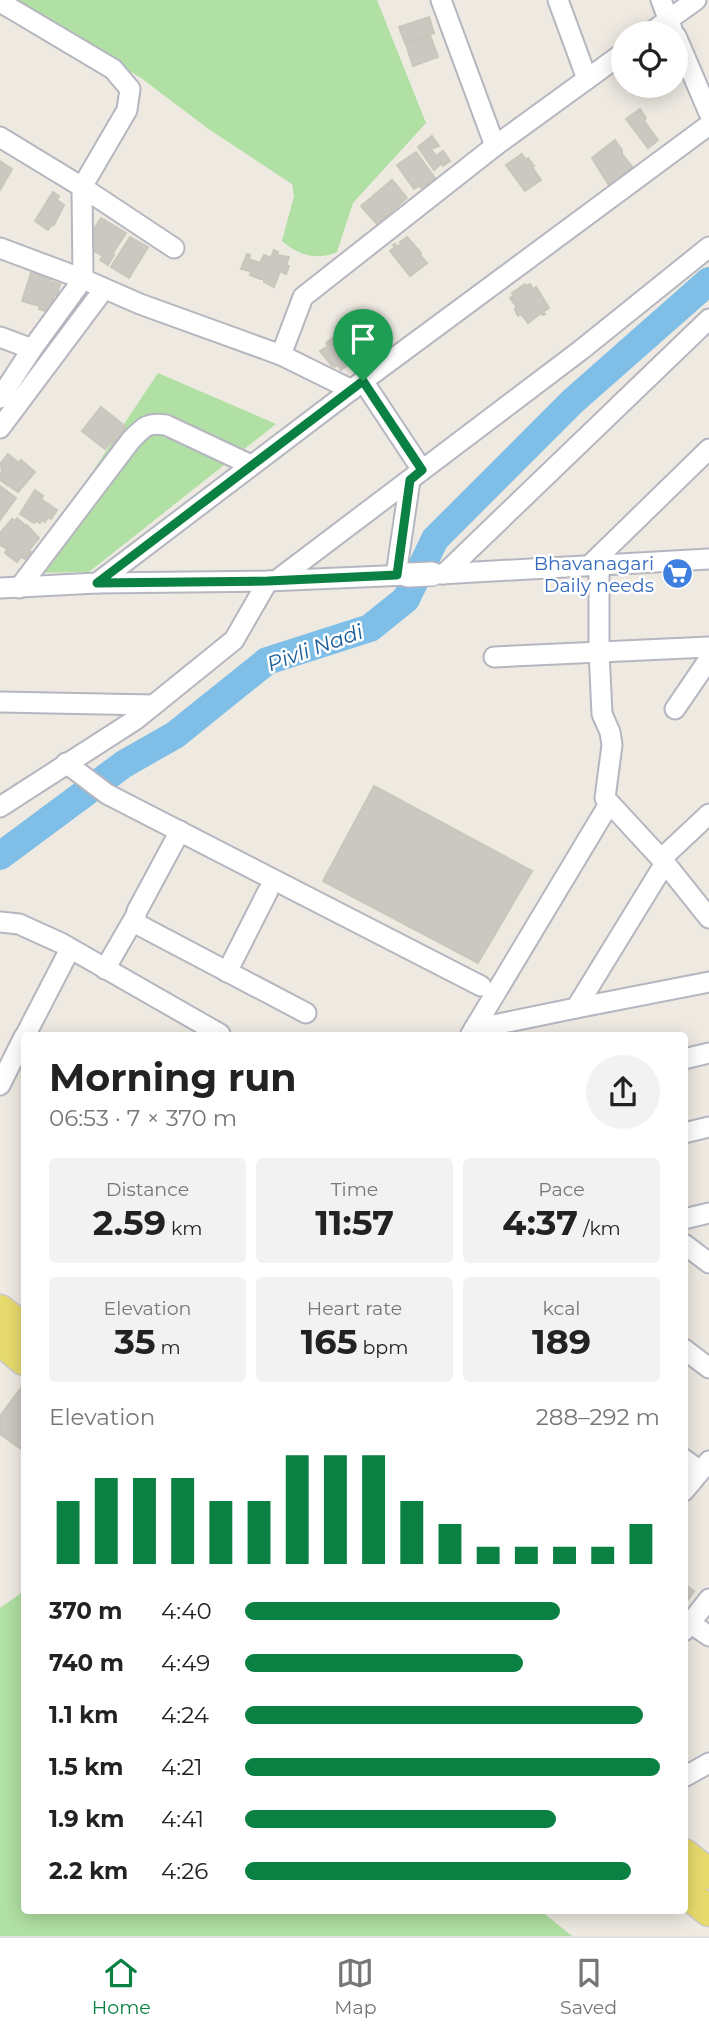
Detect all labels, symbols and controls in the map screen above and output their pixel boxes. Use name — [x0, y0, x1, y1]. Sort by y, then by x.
map controls — [611, 21, 688, 98]
button: locate — [611, 21, 688, 98]
pin — [333, 309, 393, 381]
icon: arrive — [344, 320, 382, 358]
place label: Bhavanagari Daily needs — [534, 552, 654, 597]
supermarket icon: Bhavanagari Daily needs — [660, 557, 694, 591]
water label: Pivli Nadi — [264, 619, 366, 676]
text: Morning run — [49, 1054, 297, 1101]
button: share — [586, 1055, 660, 1129]
text: 06:53 · 7 × 370 m — [49, 1104, 237, 1132]
text: Distance — [106, 1178, 189, 1201]
text: Time — [331, 1178, 378, 1201]
text: Pace — [538, 1178, 585, 1201]
text: 2.59 — [93, 1201, 166, 1244]
text: 11:57 — [315, 1201, 394, 1244]
text: 4:37 — [502, 1201, 578, 1244]
text: km — [166, 1217, 202, 1240]
text: /km — [578, 1217, 621, 1240]
text: Elevation — [104, 1297, 191, 1320]
text: Heart rate — [307, 1297, 402, 1320]
text: kcal — [543, 1297, 580, 1320]
text: 35 — [114, 1320, 156, 1363]
text: 165 — [301, 1320, 357, 1363]
text: 189 — [532, 1320, 591, 1363]
text: m — [156, 1336, 181, 1359]
text: bpm — [357, 1336, 408, 1359]
text: Elevation — [49, 1403, 155, 1431]
text: 288–292 m — [536, 1403, 660, 1431]
text: 370 m — [49, 1597, 122, 1625]
text: 4:40 — [161, 1597, 212, 1625]
text: 740 m — [49, 1649, 124, 1677]
text: 4:49 — [161, 1649, 210, 1677]
text: 1.1 km — [49, 1701, 118, 1729]
text: 4:24 — [161, 1701, 209, 1729]
text: 1.5 km — [49, 1753, 123, 1781]
text: 4:21 — [161, 1753, 203, 1781]
text: 1.9 km — [49, 1805, 124, 1833]
text: 4:41 — [161, 1805, 204, 1833]
text: 2.2 km — [49, 1857, 128, 1885]
text: 4:26 — [161, 1857, 208, 1885]
tab: Home — [92, 1954, 151, 2019]
tab: Map — [334, 1954, 377, 2019]
tab: Saved — [560, 1954, 617, 2019]

